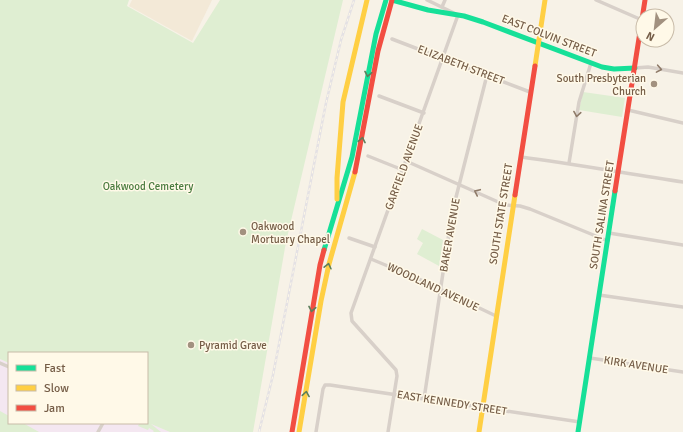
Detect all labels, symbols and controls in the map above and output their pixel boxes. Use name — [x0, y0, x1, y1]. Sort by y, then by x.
north arrow — [635, 8, 675, 48]
street label: EAST COLVIN STREET — [500, 12, 599, 60]
text: N — [644, 29, 657, 44]
street label: ELIZABETH STREET — [416, 42, 507, 88]
one-way arrow — [656, 64, 662, 73]
one-way arrow — [365, 71, 373, 77]
place label: South Presbyterian Church — [557, 72, 646, 98]
marker: South Presbyterian Church — [649, 79, 659, 89]
one-way arrow — [573, 111, 582, 117]
street label: GARFIELD AVENUE — [382, 122, 426, 212]
one-way arrow — [357, 137, 366, 143]
street label: SOUTH SALINA STREET — [587, 159, 617, 270]
street label: SOUTH STATE STREET — [487, 162, 516, 266]
park label: Oakwood Cemetery — [103, 180, 194, 193]
one-way arrow — [474, 189, 481, 197]
street label: BAKER AVENUE — [437, 197, 463, 273]
place label: Oakwood Mortuary Chapel — [251, 220, 330, 246]
marker: Oakwood Mortuary Chapel — [238, 227, 248, 237]
street label: WOODLAND AVENUE — [385, 260, 481, 314]
one-way arrow — [324, 262, 332, 269]
one-way arrow — [308, 306, 317, 312]
place label: Pyramid Grave — [199, 339, 267, 352]
marker: Pyramid Grave — [186, 340, 196, 350]
legend — [8, 352, 148, 424]
street label: KIRK AVENUE — [603, 353, 669, 377]
text: Fast — [44, 361, 65, 376]
text: Slow — [44, 381, 69, 396]
street label: EAST KENNEDY STREET — [396, 388, 509, 418]
one-way arrow — [301, 390, 310, 397]
text: Jam — [44, 401, 65, 416]

